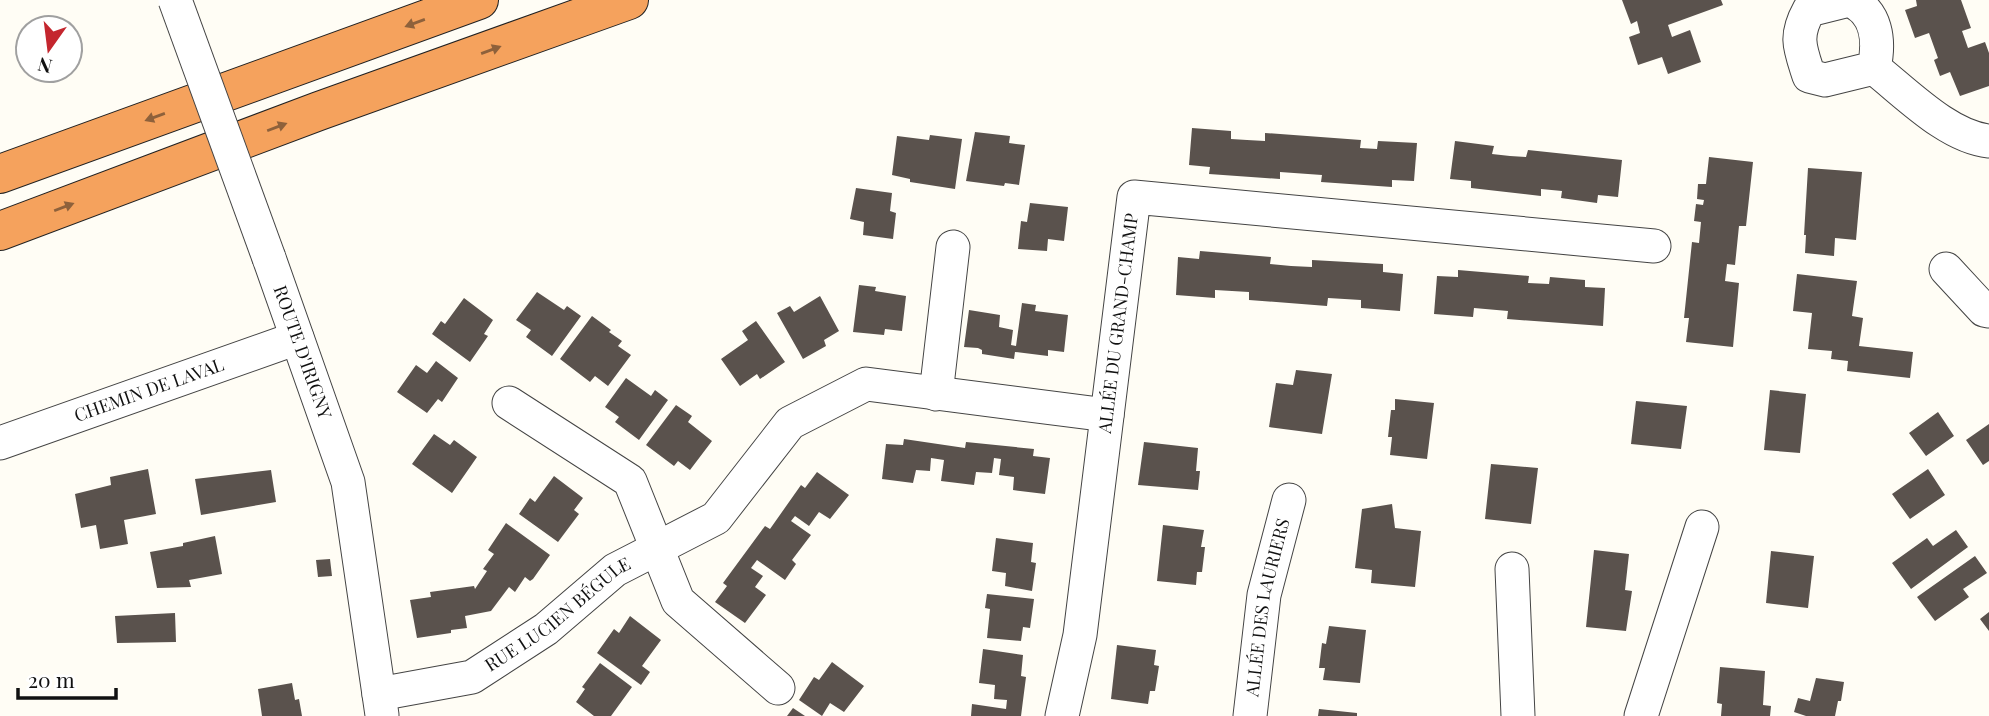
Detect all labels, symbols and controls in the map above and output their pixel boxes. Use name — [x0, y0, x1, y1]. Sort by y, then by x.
north arrow — [14, 14, 84, 84]
one-way arrow — [404, 18, 425, 29]
one-way arrow — [480, 44, 501, 55]
text: N — [35, 52, 54, 81]
one-way arrow — [144, 112, 165, 123]
one-way arrow — [266, 122, 287, 133]
one-way arrow — [53, 202, 74, 213]
street label: ALLÉE DU GRAND-CHAMP — [1092, 211, 1143, 436]
street label: ROUTE D'IRIGNY — [269, 282, 338, 422]
street label: CHEMIN DE LAVAL — [71, 352, 227, 427]
street label: ALLÉE DES LAURIERS — [1239, 516, 1295, 699]
street label: RUE LUCIEN BÉGULE — [480, 551, 634, 677]
scale bar — [18, 656, 116, 700]
text: 20 m — [28, 665, 75, 693]

